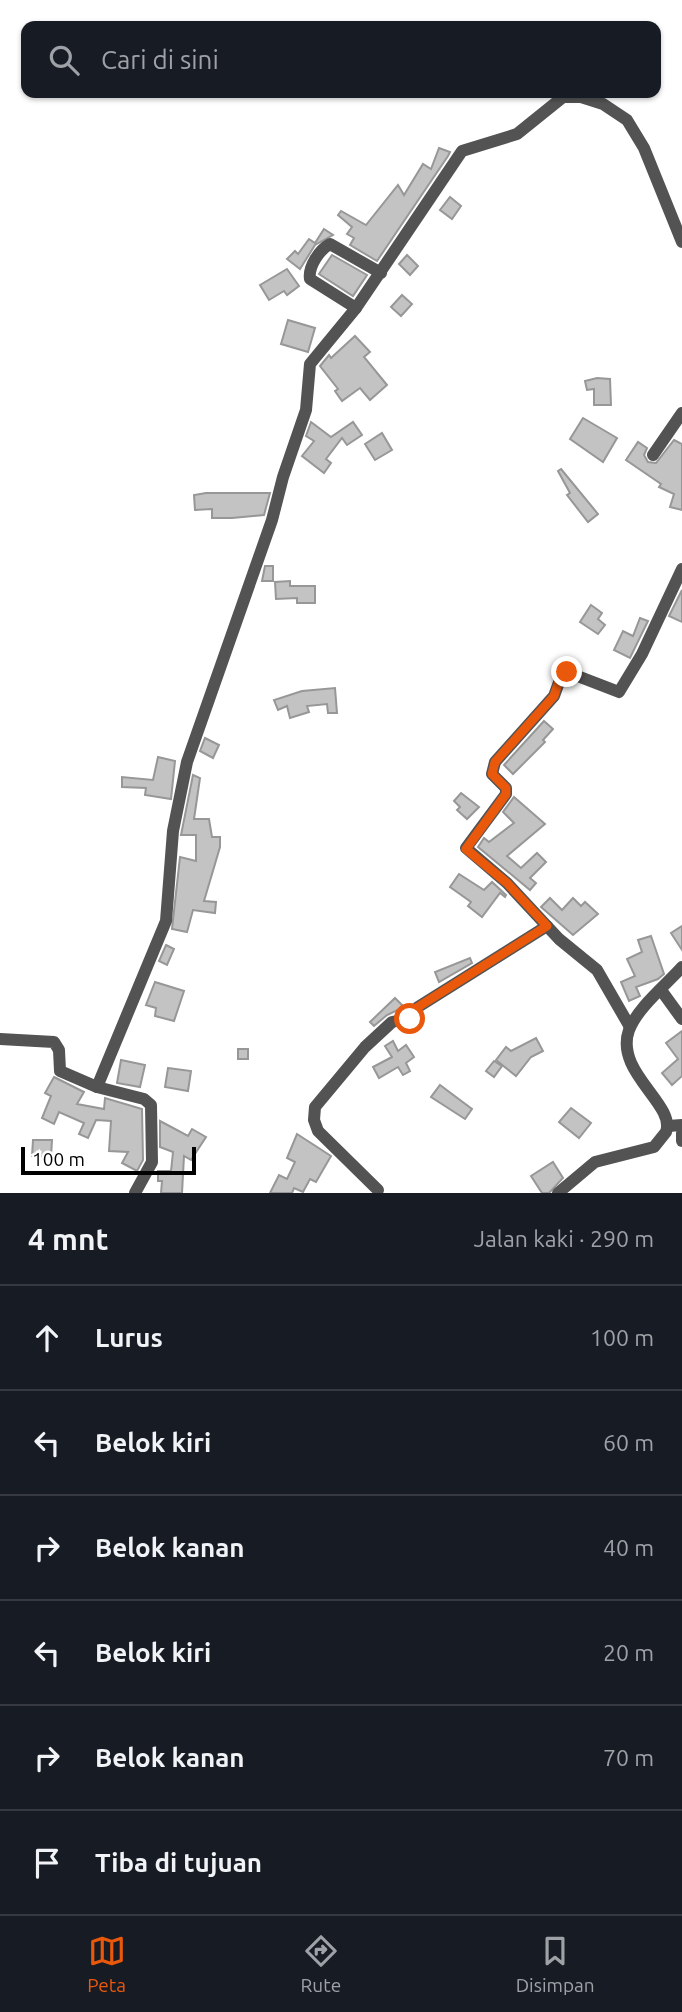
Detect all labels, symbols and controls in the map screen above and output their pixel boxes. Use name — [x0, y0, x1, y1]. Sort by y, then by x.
search box — [21, 21, 661, 98]
icon: search — [45, 41, 83, 79]
text: Cari di sini — [101, 45, 219, 74]
route end — [551, 656, 582, 687]
route start — [394, 1003, 425, 1034]
scale bar — [21, 1144, 196, 1176]
text: 100 m — [32, 1148, 85, 1170]
text: 4 mnt — [28, 1222, 108, 1256]
text: Jalan kaki · 290 m — [474, 1226, 654, 1251]
icon: ahead — [28, 1319, 66, 1357]
text: Lurus — [95, 1323, 163, 1352]
text: 100 m — [590, 1325, 654, 1350]
icon: left — [28, 1424, 66, 1462]
text: Belok kiri — [95, 1428, 211, 1457]
text: 60 m — [603, 1430, 654, 1455]
icon: right — [28, 1529, 66, 1567]
text: Belok kanan — [95, 1533, 245, 1562]
text: 40 m — [603, 1535, 654, 1560]
icon: left — [28, 1634, 66, 1672]
text: Belok kiri — [95, 1638, 211, 1667]
text: 20 m — [603, 1640, 654, 1665]
icon: right — [28, 1739, 66, 1777]
text: Belok kanan — [95, 1743, 245, 1772]
text: 70 m — [603, 1745, 654, 1770]
icon: arrive — [28, 1844, 66, 1882]
text: Tiba di tujuan — [95, 1848, 262, 1877]
tab: Peta — [87, 1932, 126, 1996]
tab: Rute — [301, 1932, 341, 1996]
tab: Disimpan — [516, 1932, 595, 1996]

